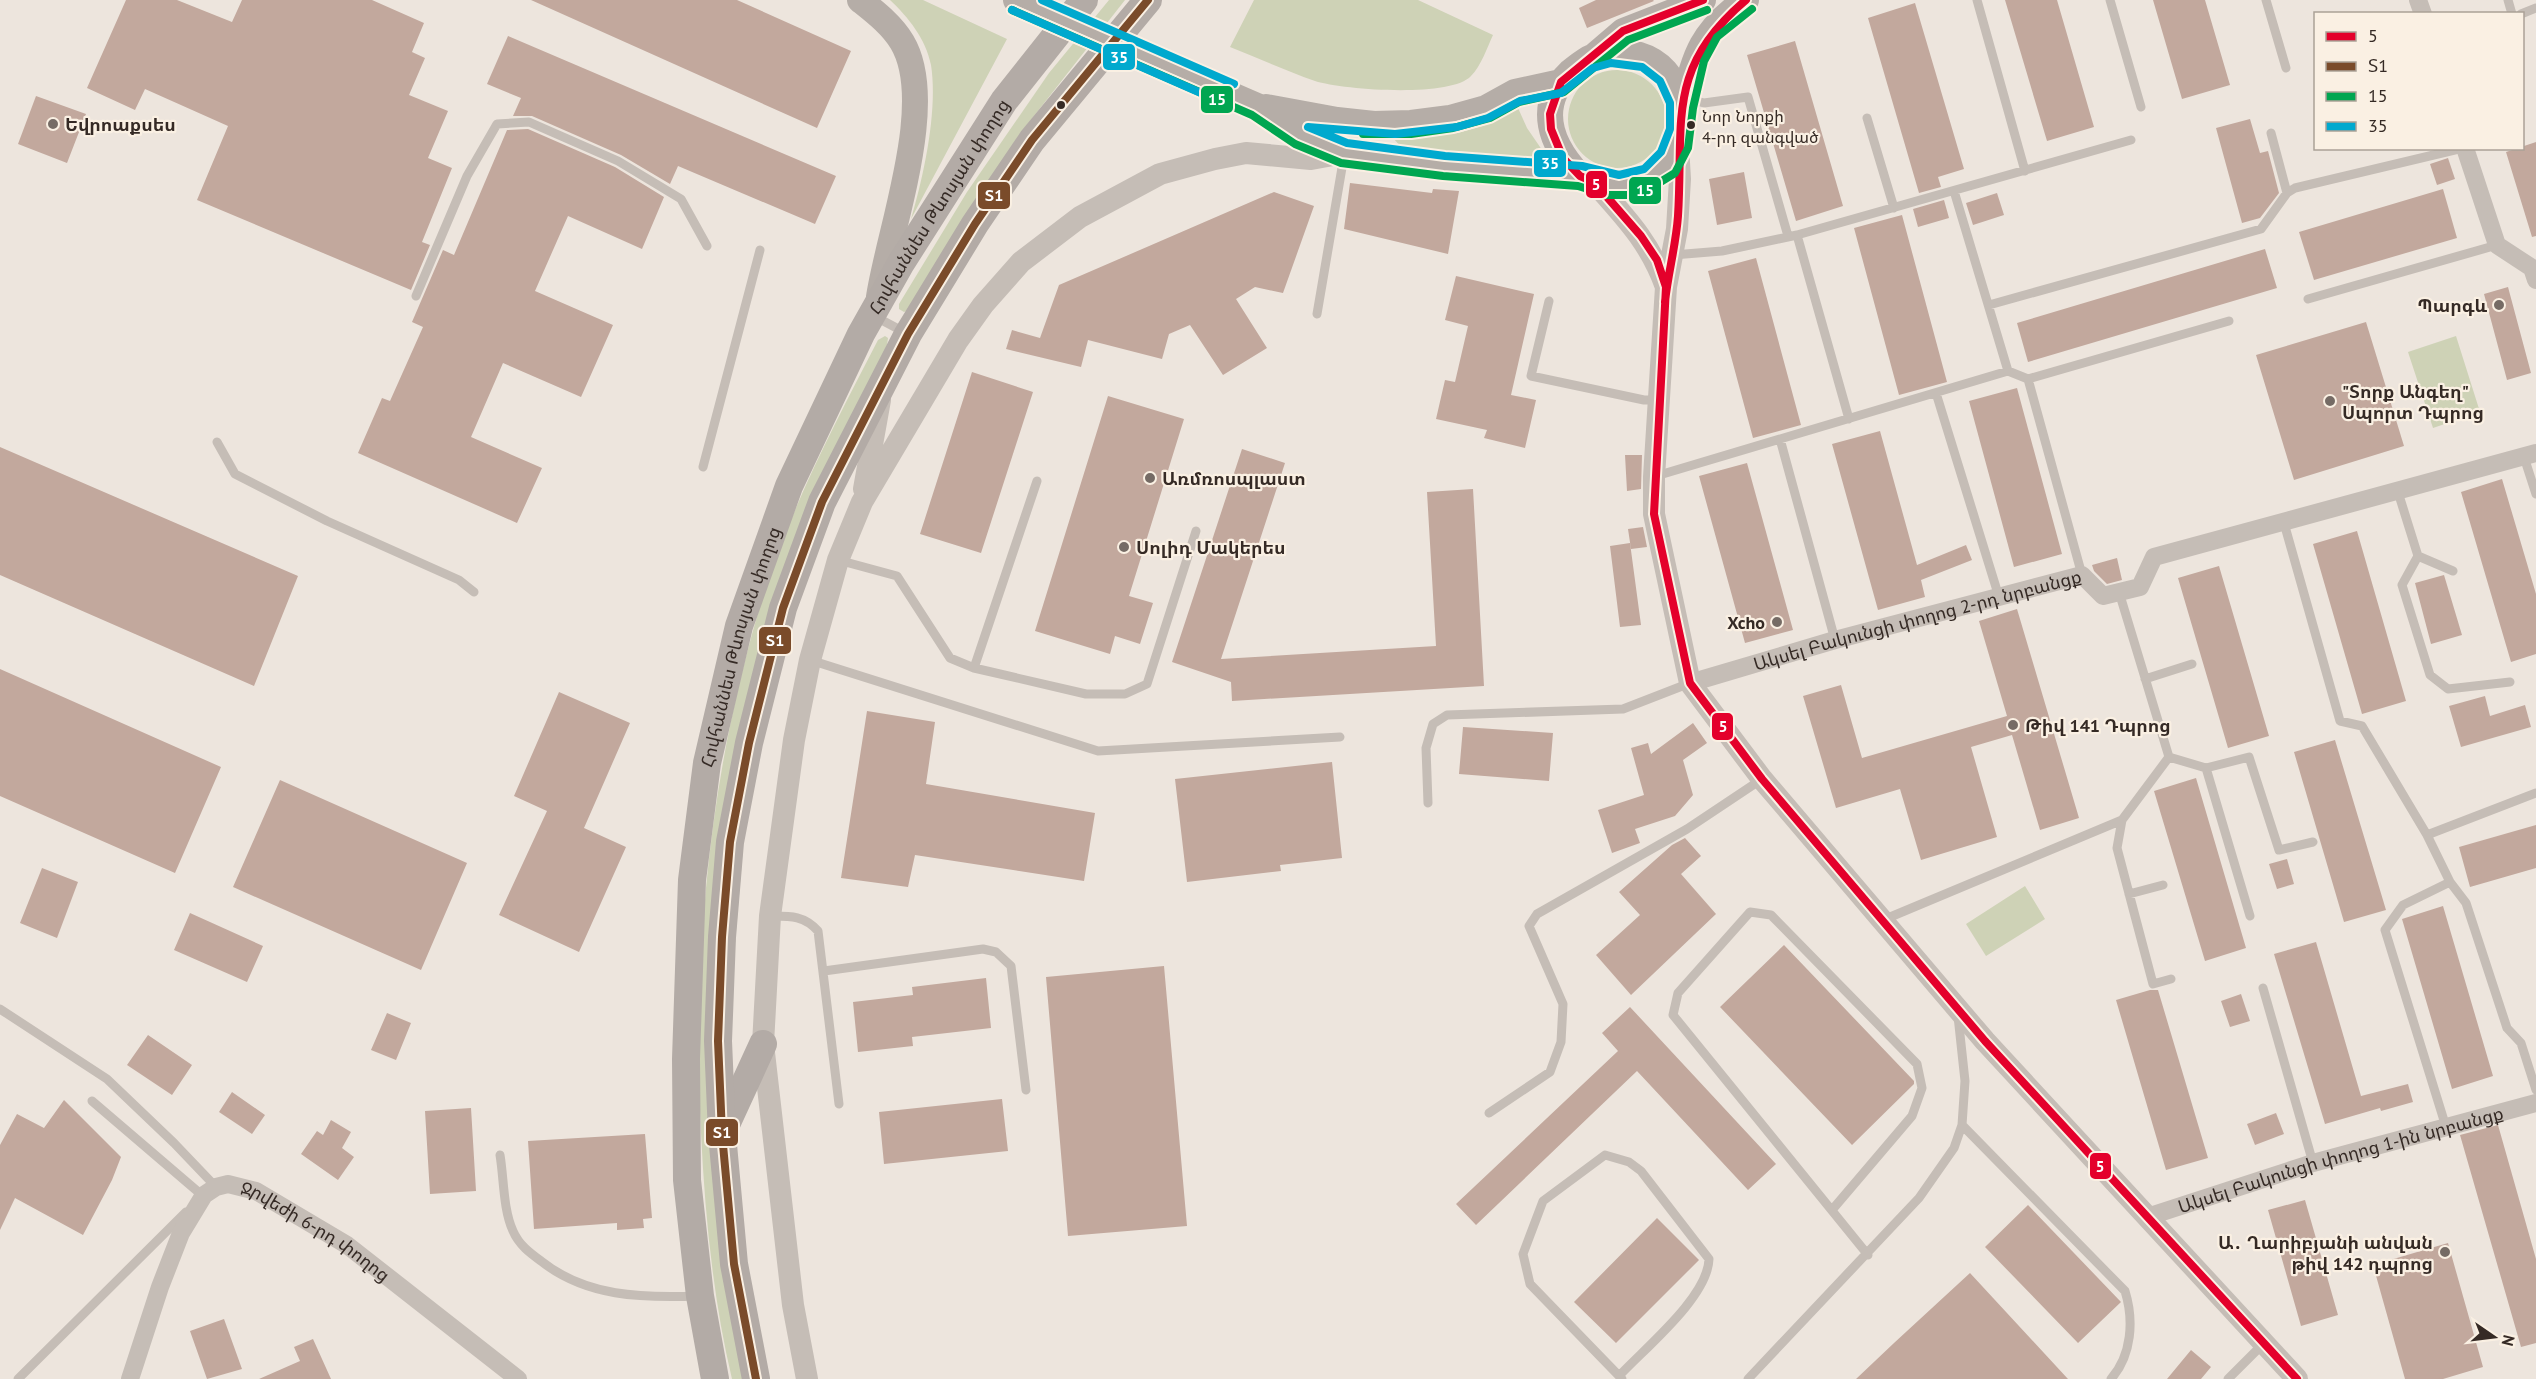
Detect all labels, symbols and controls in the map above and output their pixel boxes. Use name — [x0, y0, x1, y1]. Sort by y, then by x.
legend — [2314, 12, 2524, 150]
text: 5 — [2368, 24, 2378, 47]
line badge: 35 — [1102, 43, 1136, 71]
text: 35 — [1110, 47, 1128, 67]
text: Տ1 — [2368, 54, 2388, 77]
text: 15 — [2368, 84, 2388, 107]
line badge: 15 — [1200, 85, 1234, 114]
text: 15 — [1208, 89, 1226, 109]
street label: Հովհաննես Թևոսյան փողոց — [863, 94, 1014, 318]
unlabelled marker — [1055, 99, 1067, 111]
place label: Նոր Նորքի 4-րդ զանգված — [1702, 106, 1819, 147]
place label: Եվրոաքսես — [65, 113, 176, 136]
text: 35 — [2368, 114, 2388, 137]
marker: Եվրոաքսես — [46, 117, 60, 131]
marker: Նոր Նորքի 4-րդ զանգված — [1685, 119, 1697, 131]
line badge: 35 — [1533, 149, 1567, 178]
text: 35 — [1541, 153, 1559, 173]
line badge: 5 — [1585, 170, 1608, 199]
text: 5 — [1591, 174, 1601, 194]
line badge: 15 — [1628, 176, 1662, 205]
text: 15 — [1636, 180, 1654, 200]
line badge: Տ1 — [977, 181, 1011, 210]
text: Տ1 — [985, 185, 1003, 205]
place label: Պարգև — [2417, 294, 2487, 317]
marker: Պարգև — [2492, 298, 2506, 312]
place label: "Տորք Անգեղ" Սպորտ Դպրոց — [2342, 380, 2484, 424]
marker: "Տորք Անգեղ" Սպորտ Դպրոց — [2323, 394, 2337, 408]
place label: Առմռոսպլաստ — [1162, 467, 1306, 490]
marker: Առմռոսպլաստ — [1143, 471, 1157, 485]
street label: Հովհաննես Թևոսյան փողոց — [695, 523, 785, 769]
place label: Սոլիդ Մակերես — [1136, 536, 1286, 559]
marker: Սոլիդ Մակերես — [1117, 540, 1131, 554]
street label: Ակսել Բակունցի փողոց 2-րդ նրբանցք — [1751, 564, 2084, 675]
place label: Xcho — [1727, 611, 1765, 634]
marker: Xcho — [1770, 615, 1784, 629]
line badge: Տ1 — [758, 626, 792, 655]
text: Տ1 — [766, 630, 784, 650]
line badge: 5 — [1711, 712, 1734, 741]
place label: Թիվ 141 Դպրոց — [2025, 714, 2171, 737]
text: 5 — [1718, 716, 1728, 736]
marker: Թիվ 141 Դպրոց — [2006, 718, 2020, 732]
street label: Ակսել Բակունցի փողոց 1-ին նրբանցք — [2175, 1101, 2506, 1218]
line badge: Տ1 — [705, 1118, 739, 1147]
text: Տ1 — [713, 1122, 731, 1142]
line badge: 5 — [2089, 1152, 2112, 1180]
text: 5 — [2095, 1156, 2105, 1176]
street label: Ջրվեժի 6-րդ փողոց — [238, 1176, 395, 1286]
place label: Ա․ Ղարիբյանի անվան թիվ 142 դպրոց — [2218, 1231, 2433, 1275]
marker: Ա․ Ղարիբյանի անվան թիվ 142 դպրոց — [2438, 1245, 2452, 1259]
north arrow — [2464, 1307, 2524, 1367]
text: N — [2498, 1333, 2520, 1348]

